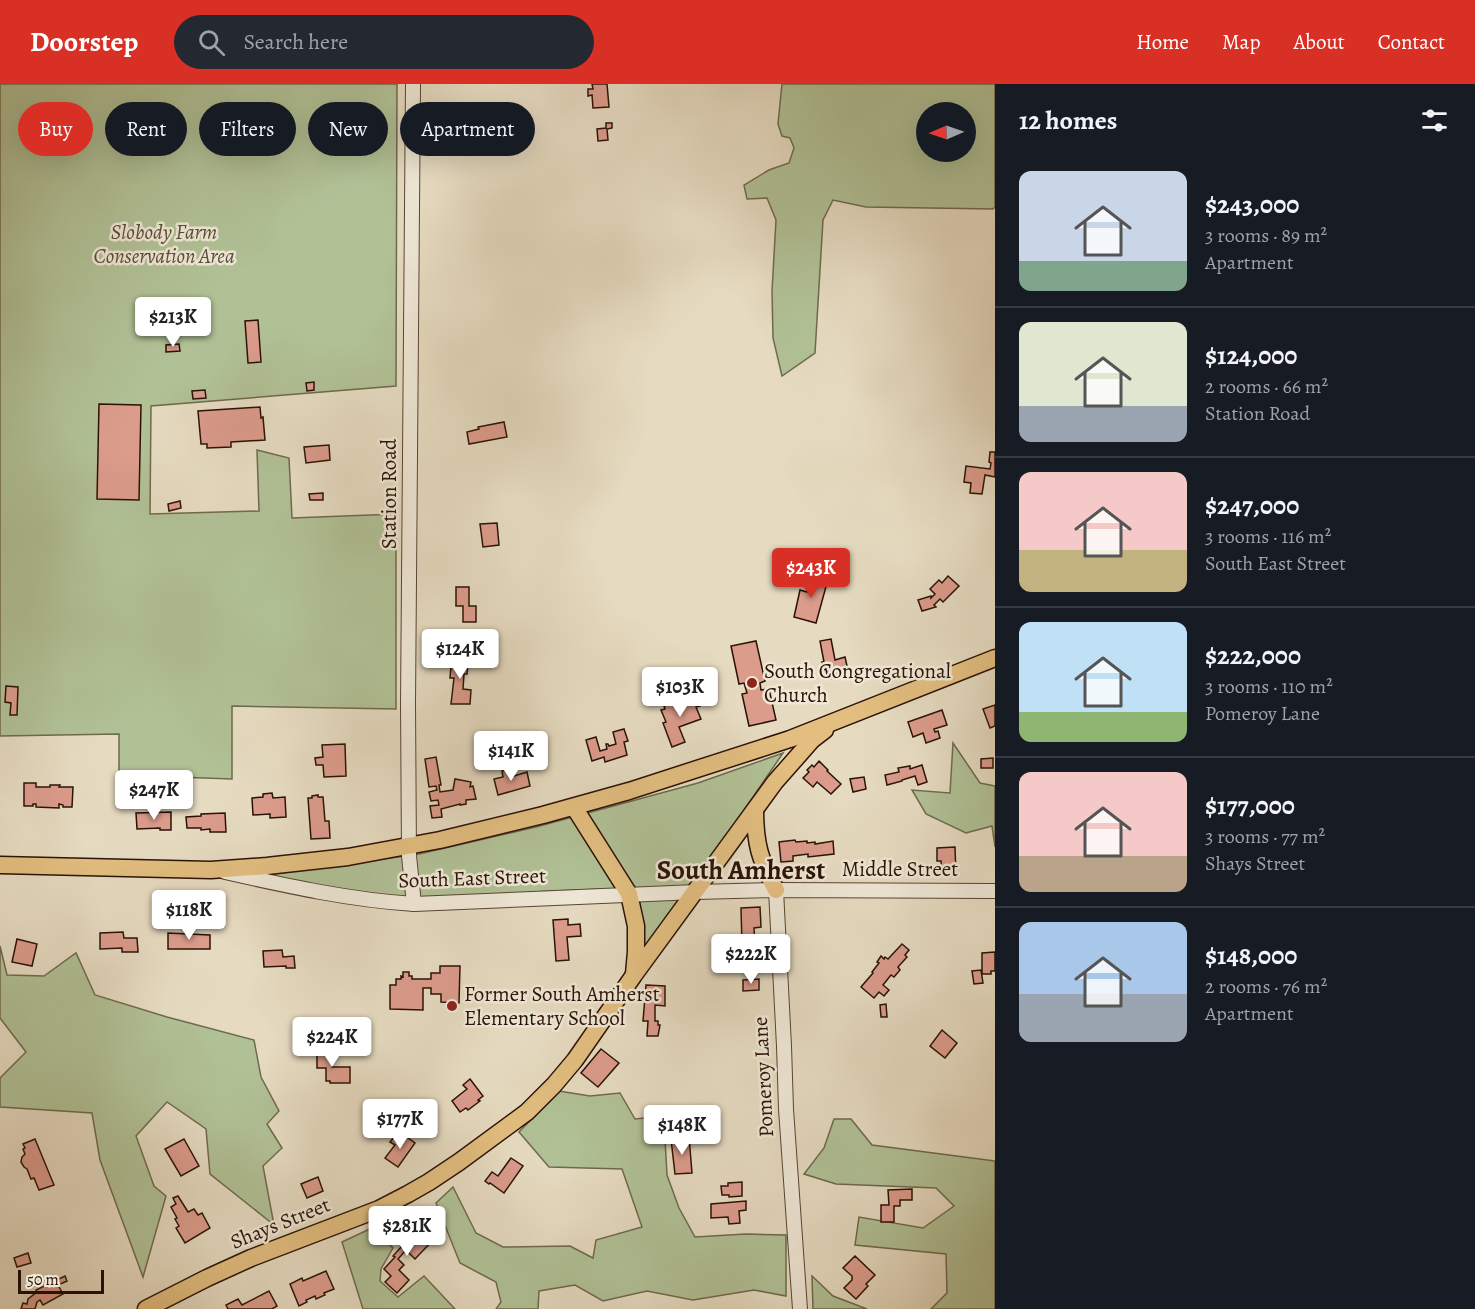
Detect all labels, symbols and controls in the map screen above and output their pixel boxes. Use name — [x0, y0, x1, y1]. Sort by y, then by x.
search box — [174, 15, 594, 69]
text: Doorstep — [30, 23, 138, 61]
icon: search — [195, 26, 228, 59]
text: Search here — [243, 27, 348, 57]
text: Home — [1136, 28, 1189, 56]
text: Map — [1222, 28, 1260, 56]
text: About — [1293, 28, 1345, 56]
text: Contact — [1378, 28, 1445, 56]
chip: Buy — [18, 102, 93, 156]
chip: Rent — [105, 102, 187, 156]
chip: Filters — [199, 102, 296, 156]
chip: New — [308, 102, 388, 156]
chip: Apartment — [400, 102, 535, 156]
north arrow — [916, 102, 976, 162]
map controls — [916, 102, 976, 162]
text: 12 homes — [1019, 103, 1117, 138]
icon: filters — [1418, 104, 1451, 137]
text: $243,000 — [1205, 187, 1299, 222]
icon: home — [1067, 195, 1139, 267]
park label: Slobody Farm Conservation Area — [93, 218, 235, 270]
text: 3 rooms · 89 m² — [1205, 222, 1327, 249]
text: Apartment — [1205, 249, 1294, 276]
pin: $213K — [131, 297, 215, 348]
text: $213K — [149, 303, 197, 330]
text: $124,000 — [1205, 338, 1297, 373]
icon: home — [1067, 346, 1139, 418]
text: 2 rooms · 66 m² — [1205, 373, 1328, 400]
text: Station Road — [1205, 400, 1310, 427]
street label: Station Road — [375, 438, 403, 549]
text: $247,000 — [1205, 488, 1299, 523]
icon: home — [1067, 496, 1139, 568]
text: 3 rooms · 116 m² — [1205, 523, 1331, 550]
pin: $243K — [769, 548, 853, 599]
text: South East Street — [1205, 550, 1346, 577]
text: $243K — [786, 554, 836, 581]
pin: $124K — [418, 629, 502, 680]
text: $124K — [436, 635, 484, 662]
text: $222,000 — [1205, 638, 1301, 673]
icon: home — [1067, 646, 1139, 718]
place label: South Congregational Church — [764, 657, 951, 709]
pin: $103K — [638, 667, 722, 718]
text: $103K — [656, 673, 704, 700]
text: 3 rooms · 110 m² — [1205, 673, 1333, 700]
marker: South Congregational Church — [745, 676, 759, 690]
text: Pomeroy Lane — [1205, 700, 1320, 727]
pin: $141K — [469, 731, 553, 782]
text: $141K — [488, 737, 534, 764]
pin: $247K — [112, 770, 196, 821]
text: $247K — [129, 776, 179, 803]
text: $177,000 — [1205, 788, 1295, 823]
icon: home — [1067, 796, 1139, 868]
text: 3 rooms · 77 m² — [1205, 823, 1325, 850]
text: Shays Street — [1205, 850, 1305, 877]
district label: South Amherst — [657, 852, 825, 888]
street label: Middle Street — [842, 855, 958, 883]
street label: South East Street — [398, 861, 546, 895]
pin: $118K — [147, 890, 231, 941]
text: $118K — [166, 896, 212, 923]
pin: $222K — [709, 934, 793, 985]
text: $148,000 — [1205, 938, 1297, 973]
text: $222K — [725, 940, 777, 967]
icon: home — [1067, 946, 1139, 1018]
text: 2 rooms · 76 m² — [1205, 973, 1327, 1000]
place label: Former South Amherst Elementary School — [464, 980, 660, 1032]
marker: Former South Amherst Elementary School — [445, 999, 459, 1013]
text: Apartment — [1205, 1000, 1294, 1027]
street label: Pomeroy Lane — [746, 1016, 780, 1138]
pin: $224K — [290, 1017, 374, 1068]
text: $224K — [306, 1023, 358, 1050]
pin: $177K — [358, 1099, 442, 1150]
text: $177K — [377, 1105, 423, 1132]
pin: $148K — [640, 1105, 724, 1156]
text: $148K — [658, 1111, 706, 1138]
street label: Shays Street — [226, 1190, 334, 1256]
pin: $281K — [365, 1206, 449, 1257]
text: $281K — [383, 1212, 431, 1239]
scale bar — [18, 1267, 104, 1294]
text: 50 m — [27, 1269, 59, 1291]

